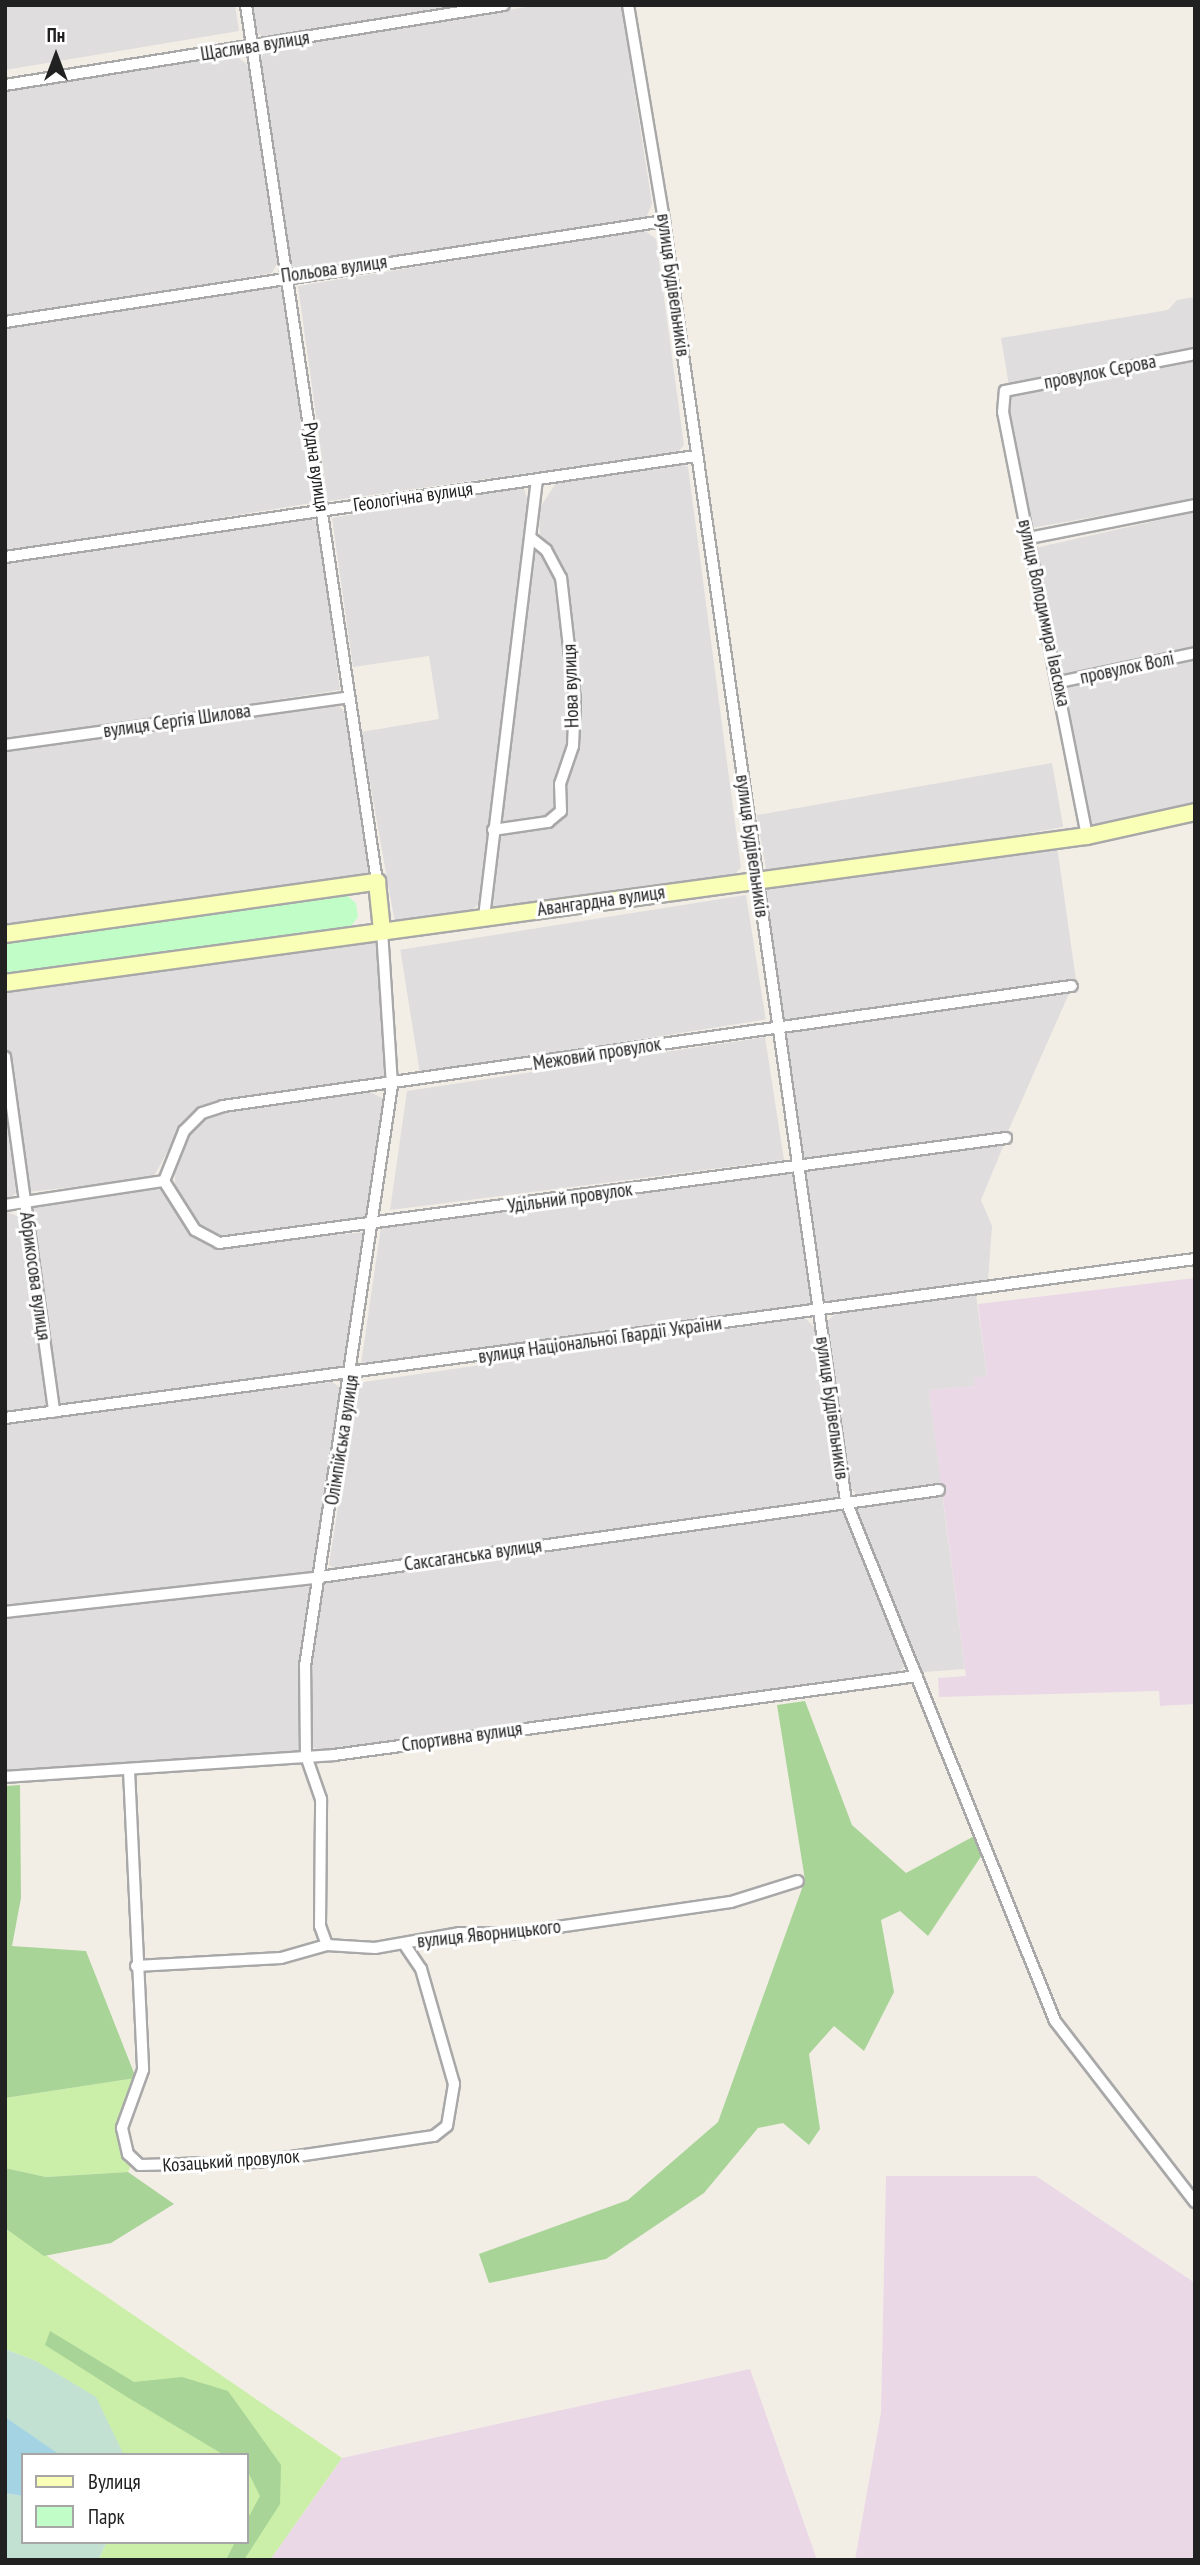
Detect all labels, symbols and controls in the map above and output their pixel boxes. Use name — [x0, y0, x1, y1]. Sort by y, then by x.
north arrow — [21, 21, 91, 91]
text: Пн — [47, 23, 65, 47]
street label: Щаслива вулиця — [199, 26, 311, 66]
street label: вулиця Будівельників — [652, 212, 694, 358]
street label: Польова вулиця — [280, 250, 388, 288]
street label: провулок Сєрова — [1042, 350, 1158, 394]
street label: Рудна вулиця — [298, 421, 334, 513]
street label: Геологічна вулиця — [352, 477, 474, 517]
street label: вулиця Володимира Івасюка — [1013, 517, 1075, 709]
street label: Нова вулиця — [558, 644, 584, 728]
street label: провулок Волі — [1078, 647, 1176, 689]
street label: вулиця Сергія Шилова — [102, 699, 252, 743]
street label: вулиця Будівельників — [731, 773, 773, 919]
street label: Авангардна вулиця — [536, 881, 666, 921]
street label: Межовий провулок — [532, 1033, 662, 1075]
street label: Удільний провулок — [506, 1178, 634, 1218]
street label: Абрикосова вулиця — [15, 1210, 55, 1342]
street label: вулиця Національної Гвардії України — [477, 1312, 723, 1368]
street label: вулиця Будівельників — [811, 1335, 853, 1481]
street label: Олімпійська вулиця — [320, 1373, 364, 1507]
street label: Саксаганська вулиця — [403, 1534, 543, 1576]
street label: Спортивна вулиця — [400, 1717, 524, 1757]
street label: вулиця Яворницького — [416, 1915, 562, 1953]
street label: Козацький провулок — [162, 2145, 300, 2177]
legend — [21, 2453, 248, 2544]
text: Вулиця — [88, 2468, 141, 2495]
text: Парк — [88, 2503, 125, 2530]

